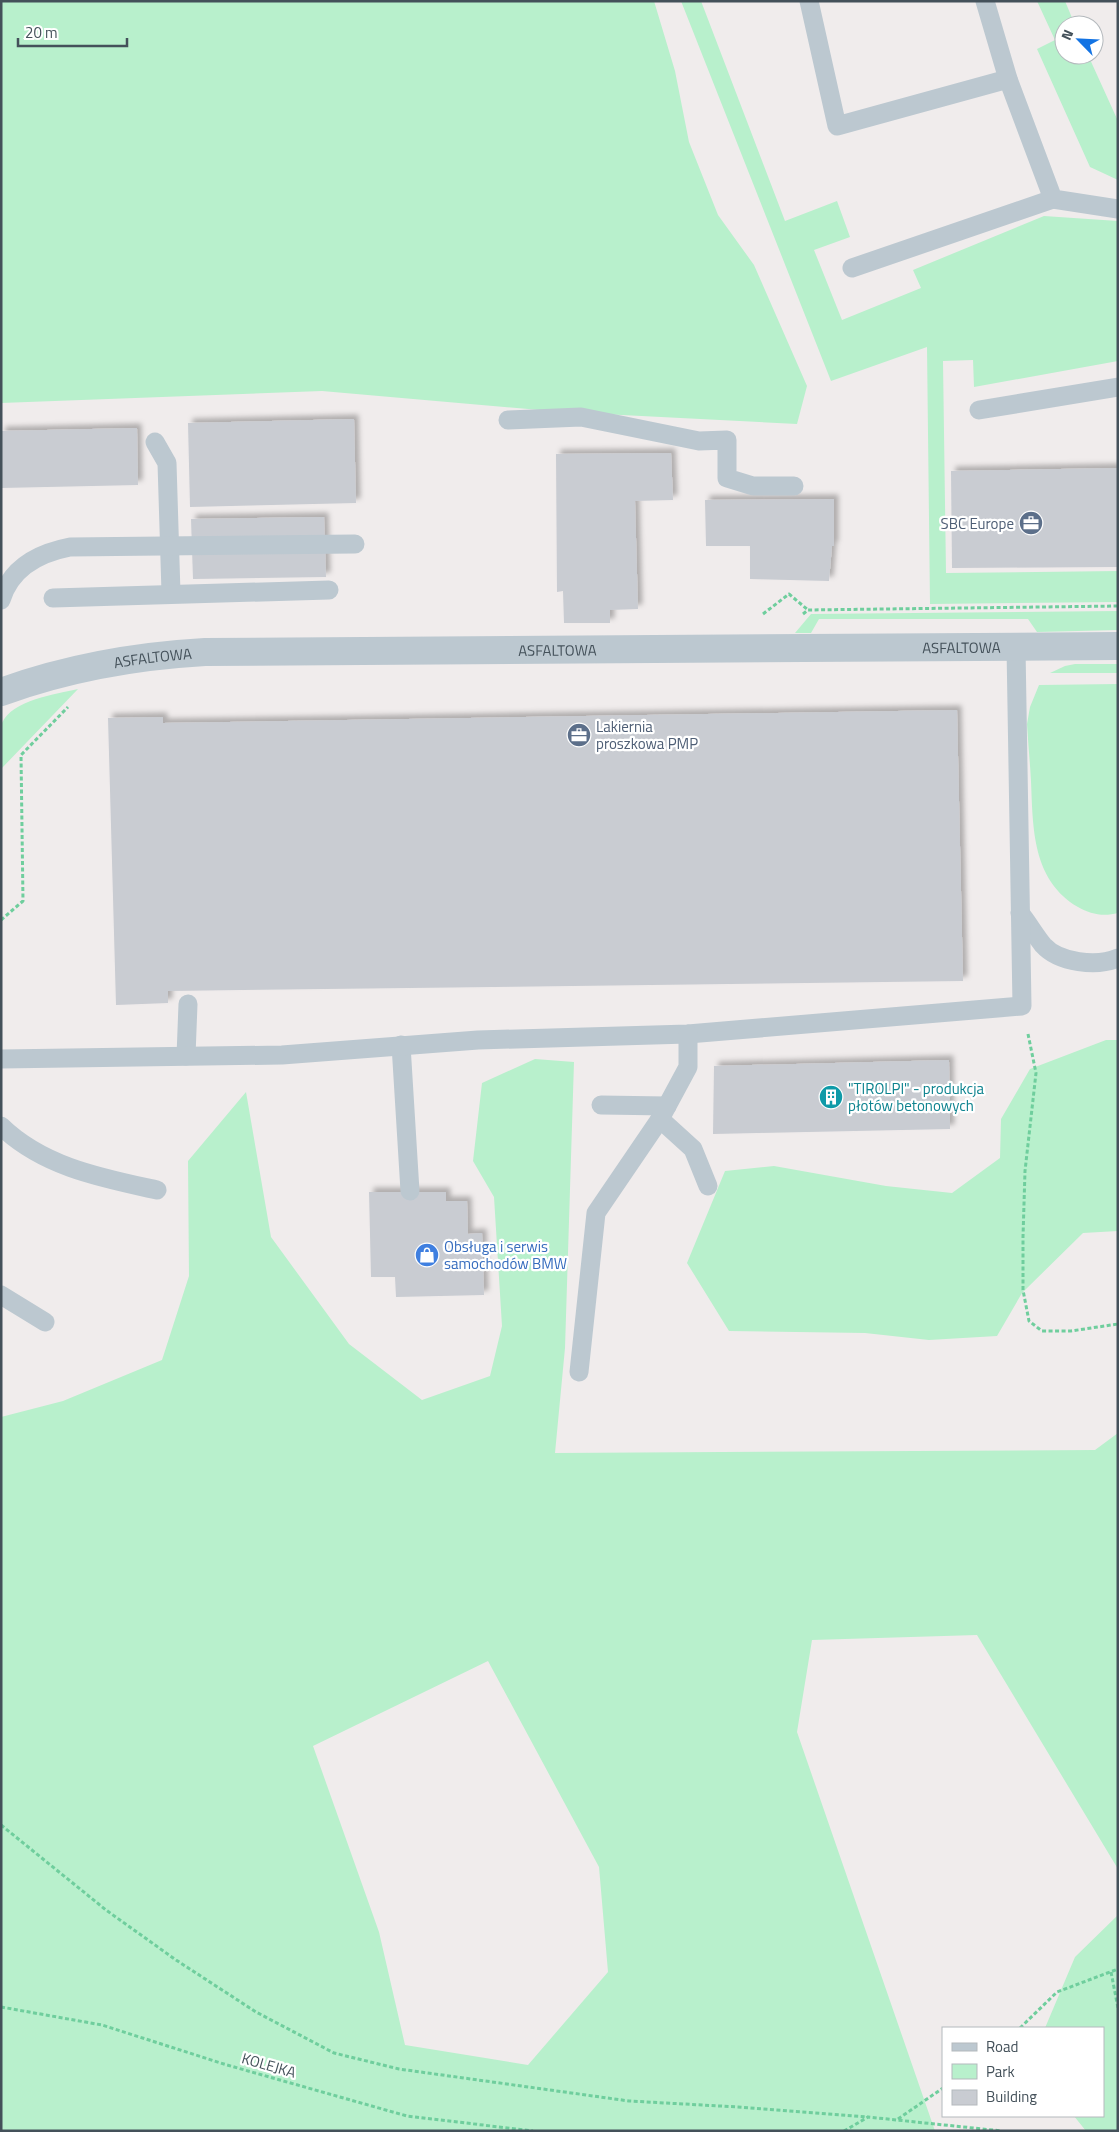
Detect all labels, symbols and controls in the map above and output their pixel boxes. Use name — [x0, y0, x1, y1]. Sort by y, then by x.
scale bar — [18, 15, 126, 47]
north arrow — [1054, 15, 1104, 65]
text: 20 m — [25, 21, 58, 44]
text: N — [1055, 26, 1078, 43]
office icon: SBC Europe — [1018, 510, 1044, 536]
place label: SBC Europe — [941, 512, 1014, 535]
street label: ASFALTOWA — [922, 635, 1001, 659]
street label: ASFALTOWA — [518, 638, 597, 661]
street label: ASFALTOWA — [112, 641, 193, 674]
place label: Lakiernia proszkowa PMP — [596, 715, 698, 755]
office icon: Lakiernia proszkowa PMP — [566, 722, 592, 748]
place label: "TIROLPI" - produkcja płotów betonowych — [848, 1077, 984, 1117]
building icon: "TIROLPI" - produkcja płotów betonowych — [818, 1084, 844, 1110]
place label: Obsługa i serwis samochodów BMW — [444, 1235, 567, 1275]
shop icon: Obsługa i serwis samochodów BMW — [414, 1242, 440, 1268]
legend — [942, 2027, 1104, 2117]
text: Road — [986, 2035, 1018, 2058]
street label: KOLEJKA — [239, 2046, 299, 2084]
text: Park — [986, 2060, 1015, 2083]
text: Building — [986, 2085, 1037, 2108]

